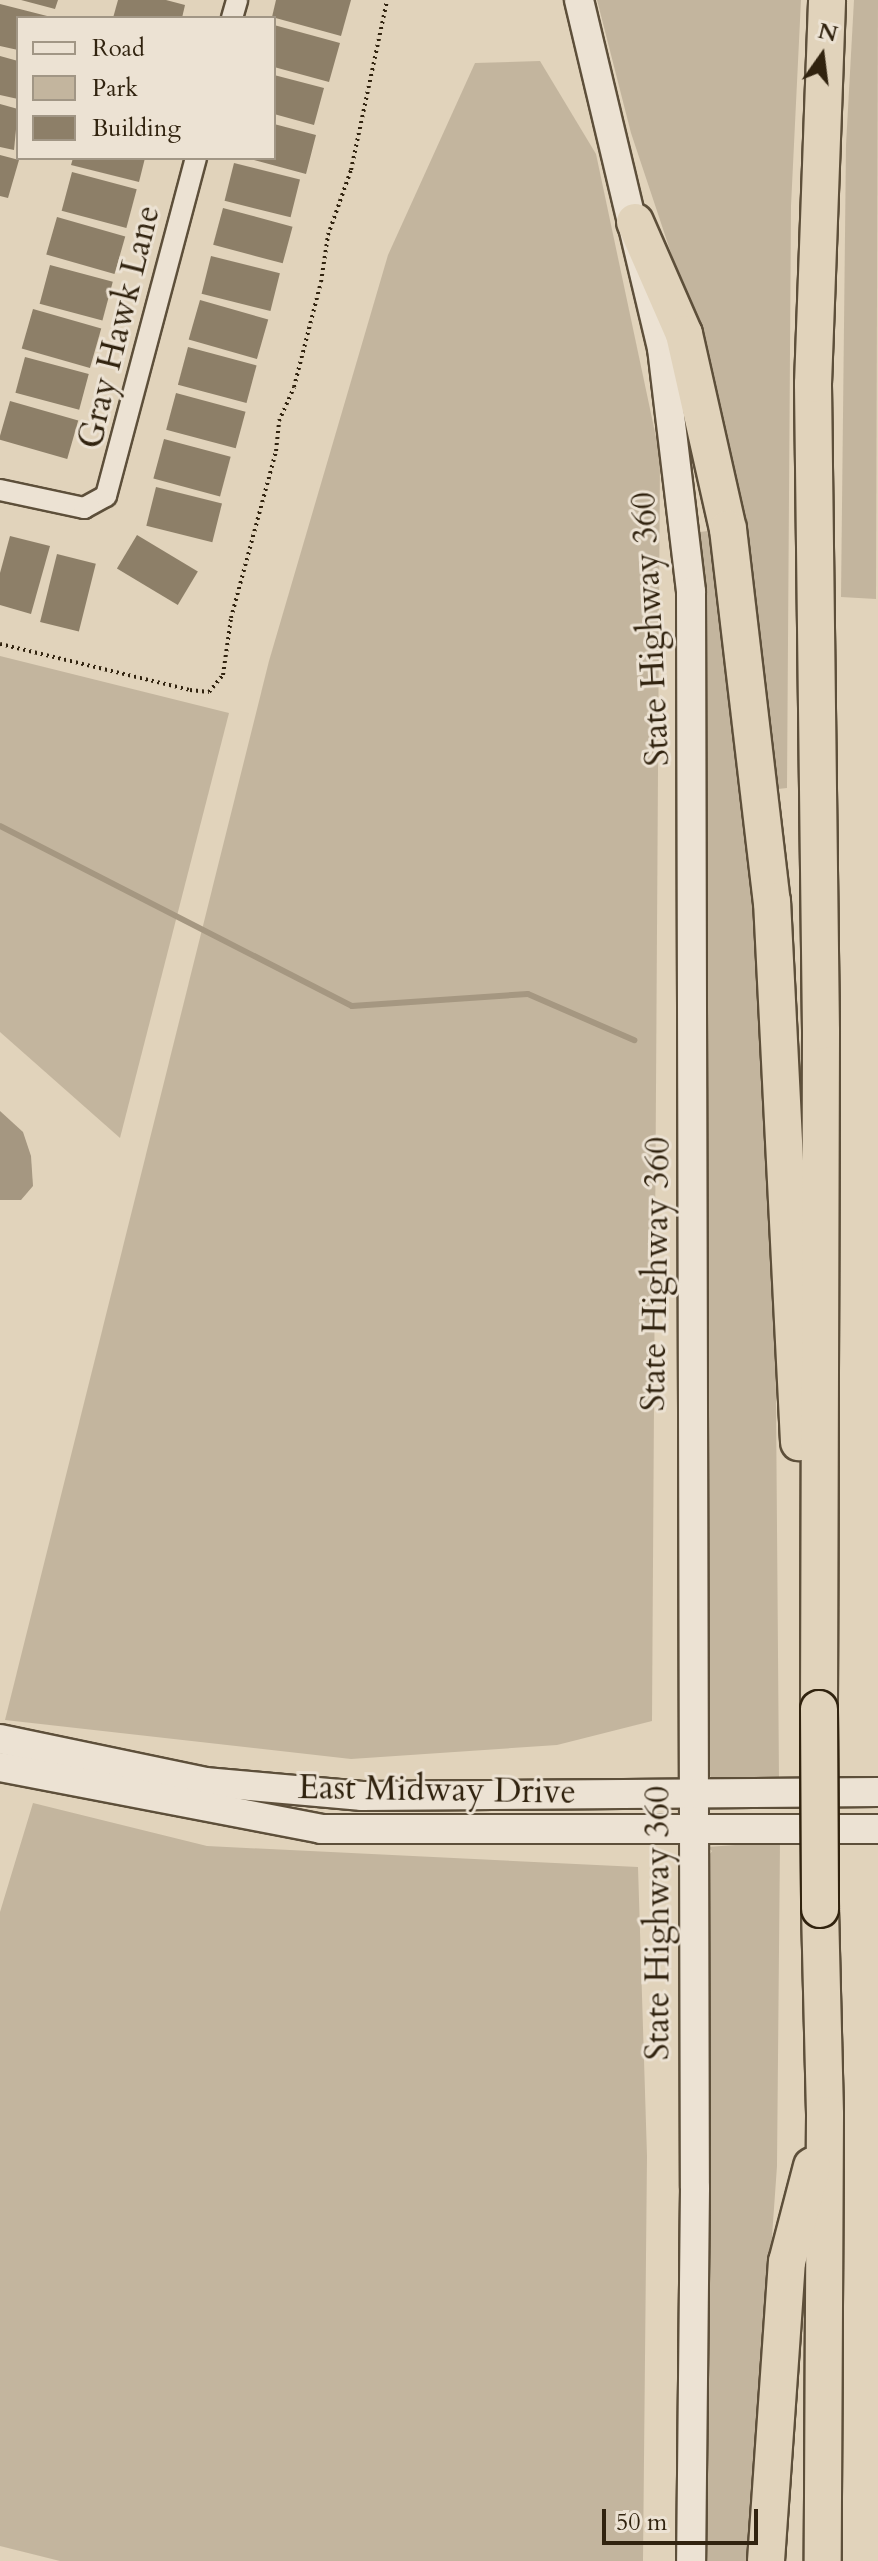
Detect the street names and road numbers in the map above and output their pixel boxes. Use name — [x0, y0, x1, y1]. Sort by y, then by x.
street label: Gray Hawk Lane — [69, 201, 169, 453]
street label: State Highway 360 — [623, 491, 679, 767]
street label: State Highway 360 — [633, 1136, 679, 1412]
street label: East Midway Drive — [298, 1767, 576, 1813]
street label: State Highway 360 — [638, 1786, 678, 2060]

